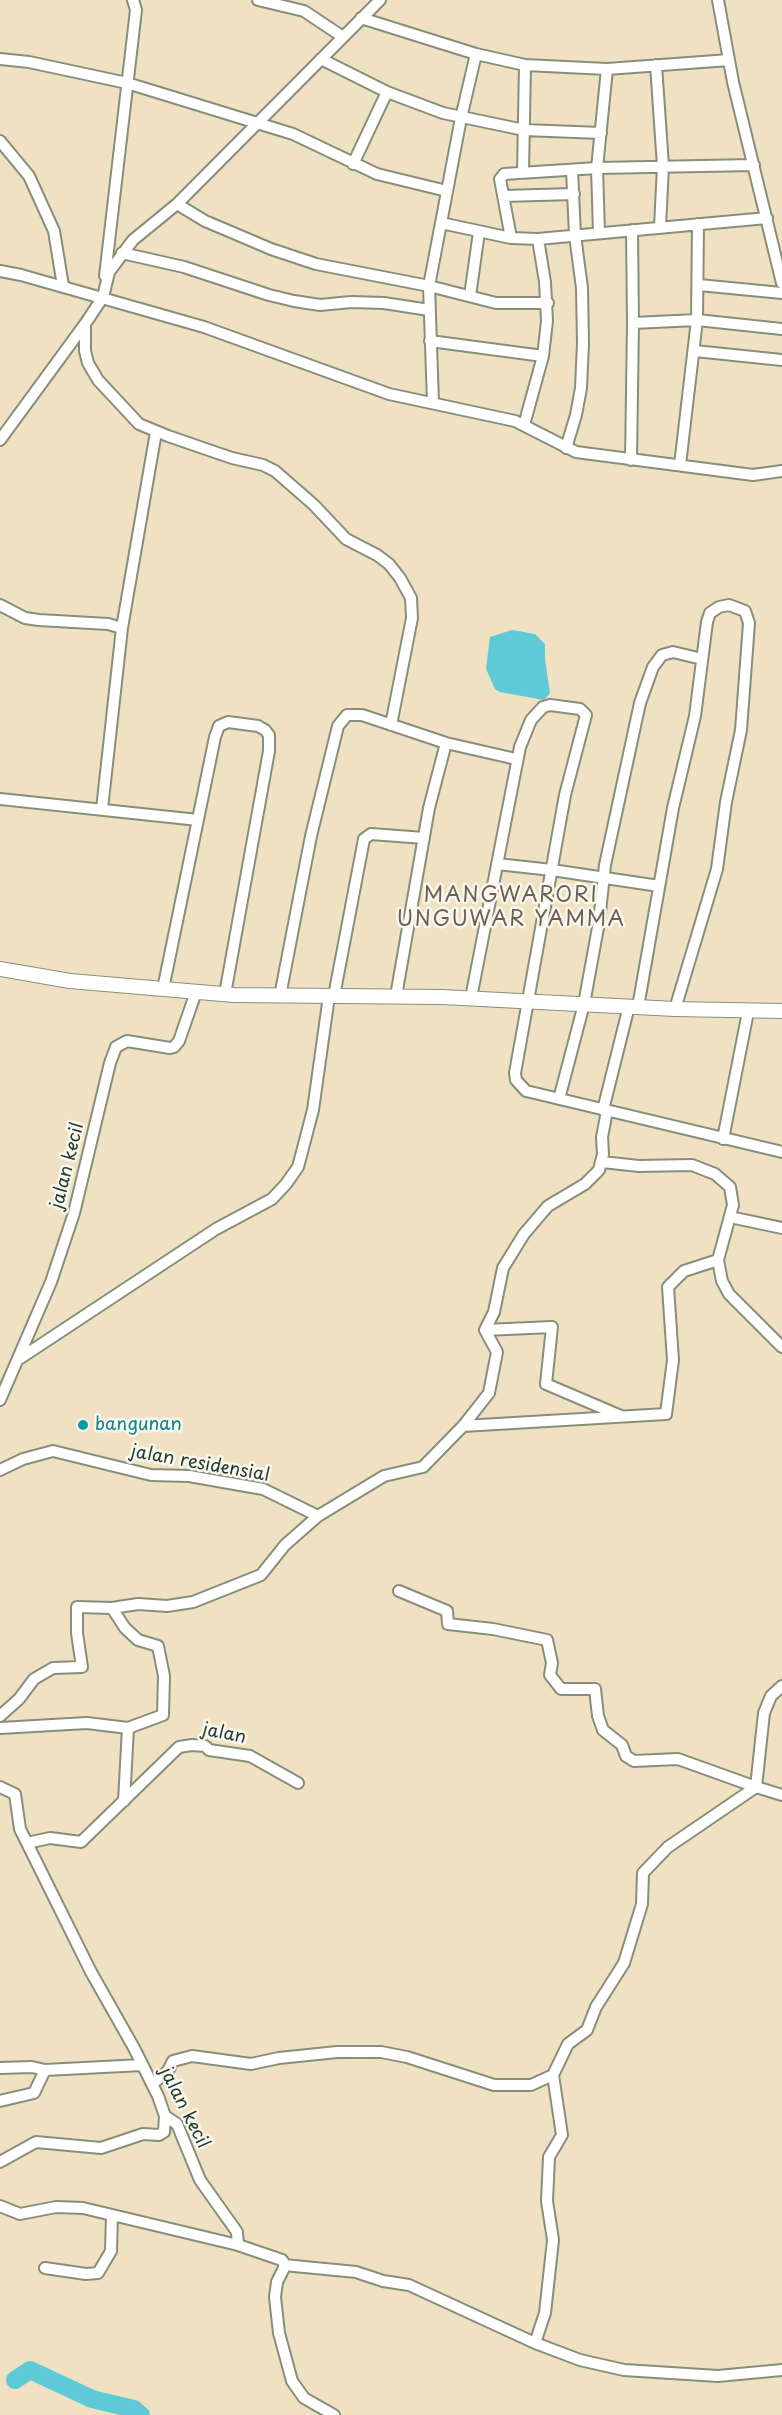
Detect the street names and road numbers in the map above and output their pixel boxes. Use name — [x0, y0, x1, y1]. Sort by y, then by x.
street label: jalan kecil — [47, 1120, 89, 1212]
street label: jalan residensial — [129, 1441, 271, 1487]
street label: jalan — [200, 1719, 248, 1749]
street label: jalan kecil — [154, 2064, 214, 2152]

